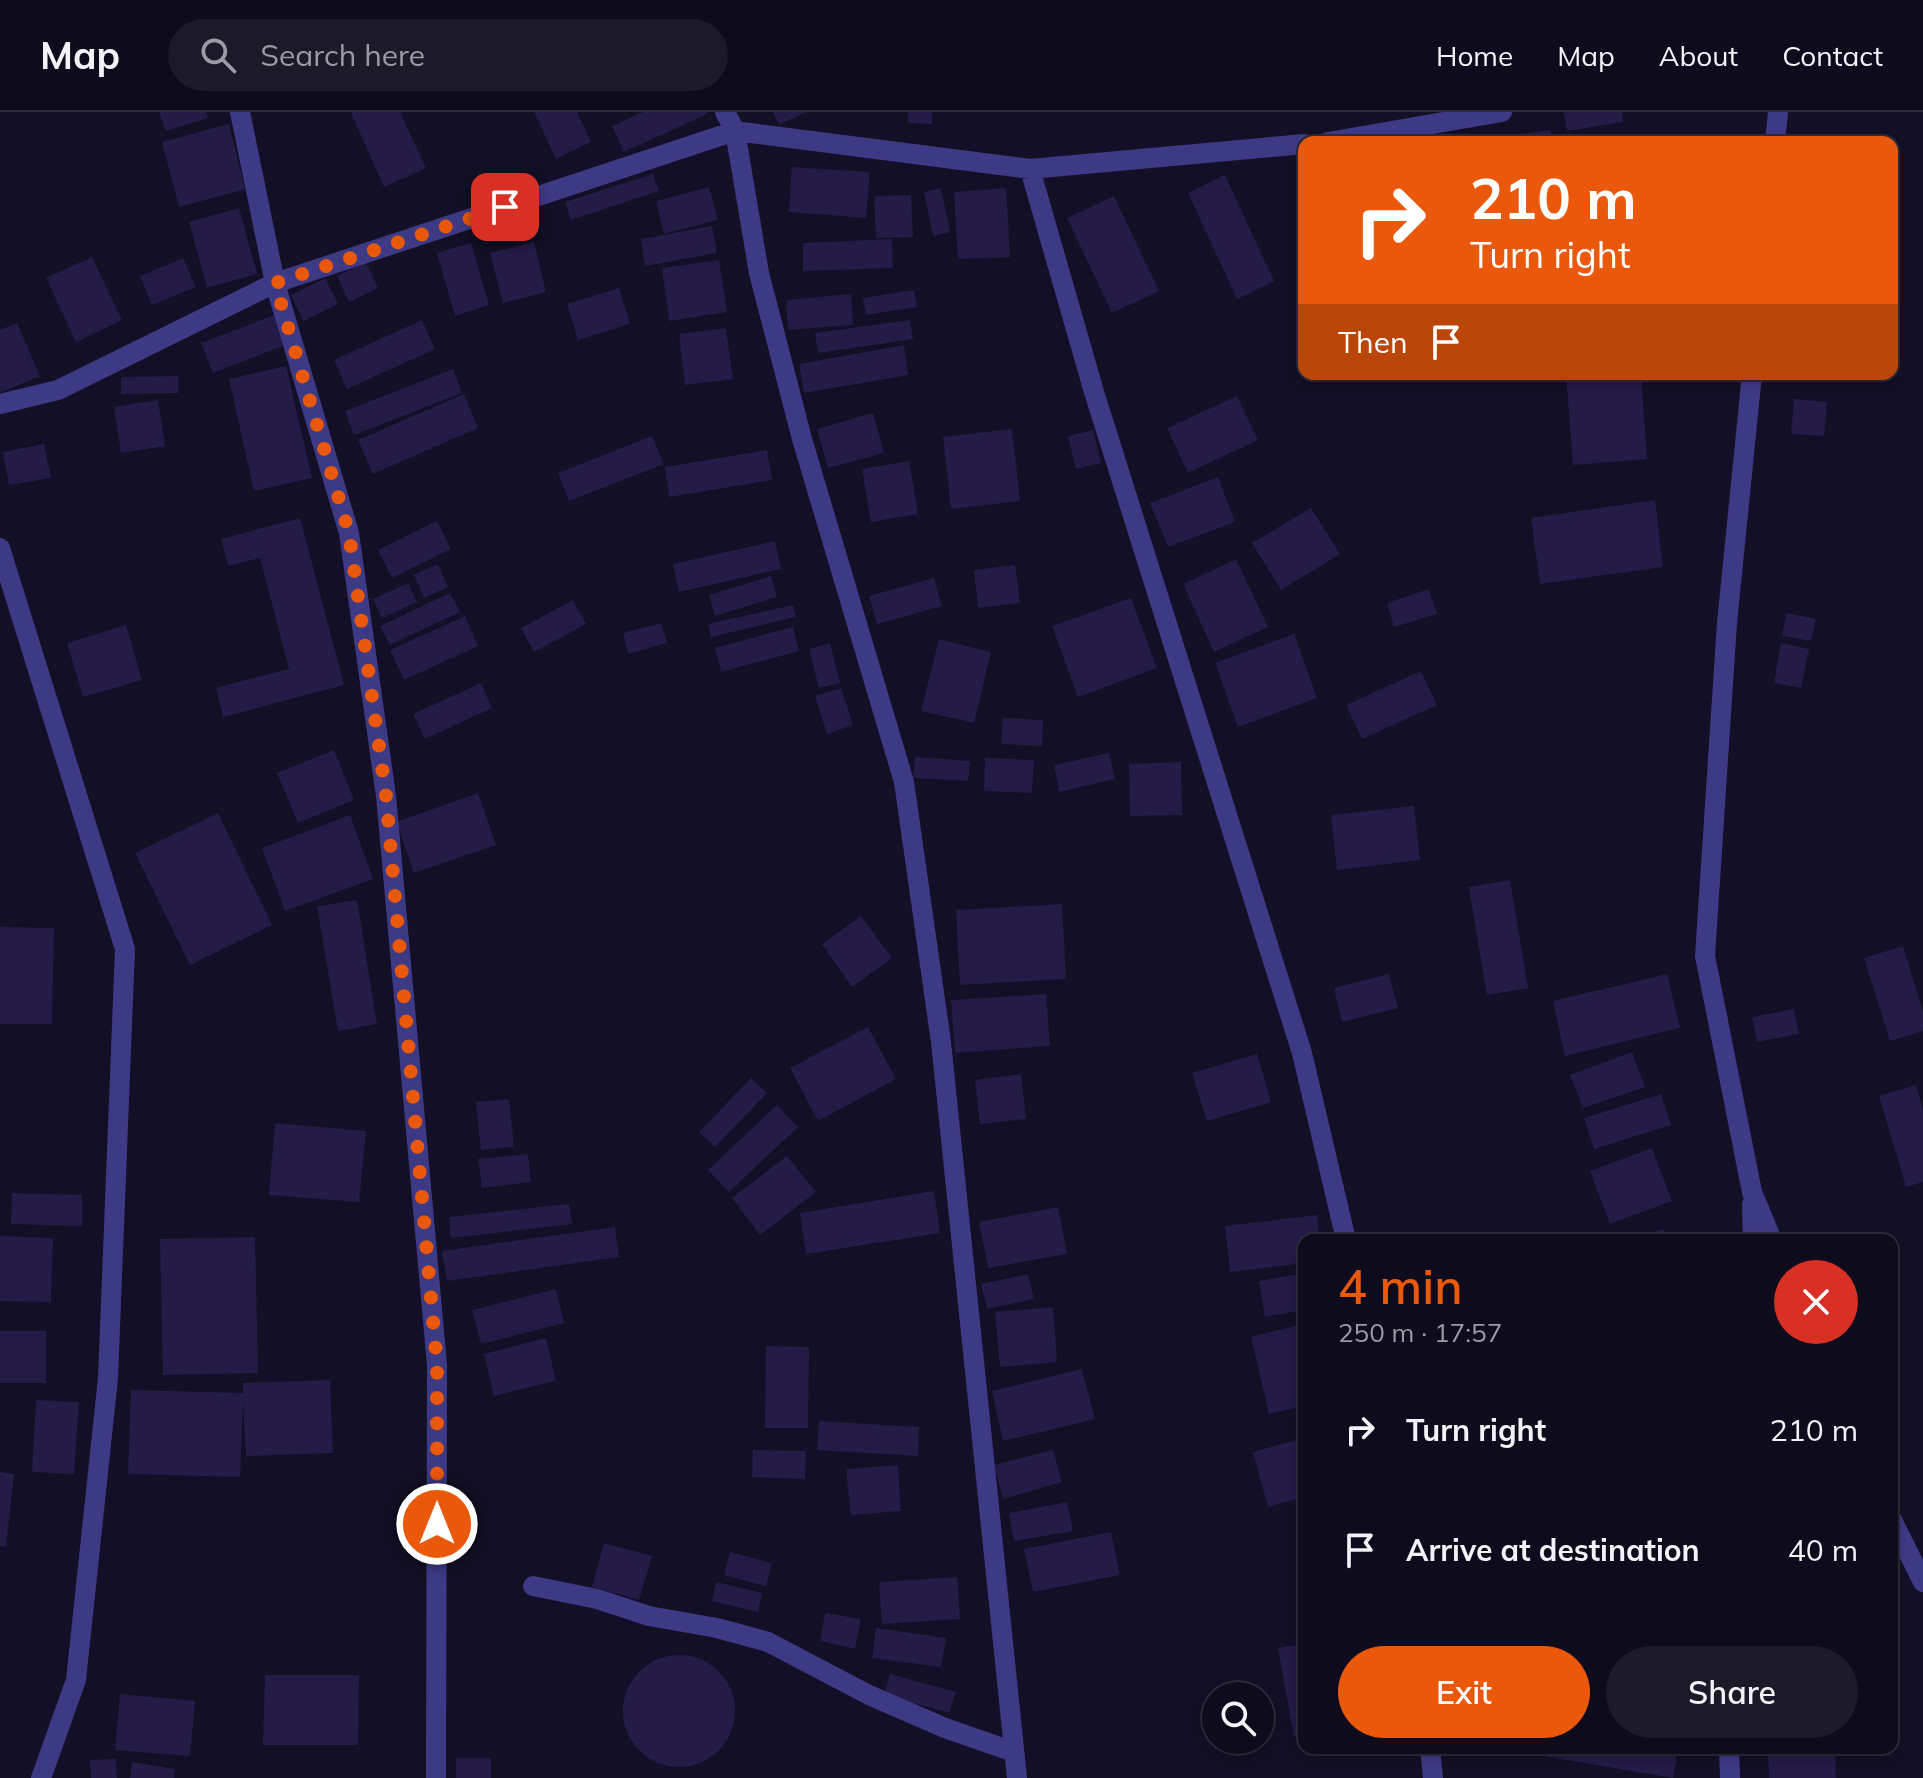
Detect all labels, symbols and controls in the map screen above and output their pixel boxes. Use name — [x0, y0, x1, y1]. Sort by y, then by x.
search box — [168, 19, 728, 91]
text: Map — [40, 31, 120, 79]
icon: search — [196, 33, 240, 77]
text: Search here — [260, 36, 425, 74]
text: Home — [1436, 38, 1513, 73]
text: Map — [1557, 38, 1615, 73]
text: About — [1659, 38, 1738, 73]
text: Contact — [1782, 38, 1883, 73]
text: 210 m — [1470, 163, 1637, 233]
icon: right — [1338, 168, 1442, 272]
pin — [471, 173, 539, 241]
icon: arrive — [483, 185, 527, 229]
text: Turn right — [1470, 232, 1631, 277]
icon: arrive — [1424, 320, 1468, 364]
text: Then — [1338, 323, 1408, 361]
text: 4 min — [1338, 1256, 1463, 1316]
button: close — [1774, 1260, 1858, 1344]
text: 250 m · 17:57 — [1338, 1316, 1502, 1349]
icon: right — [1338, 1408, 1382, 1452]
text: Turn right — [1406, 1411, 1546, 1449]
text: 210 m — [1770, 1411, 1858, 1449]
position arrow — [395, 1482, 479, 1566]
icon: arrive — [1338, 1528, 1382, 1572]
text: Arrive at destination — [1406, 1531, 1700, 1569]
text: 40 m — [1788, 1531, 1858, 1569]
button: Exit — [1338, 1646, 1590, 1738]
button: Share — [1606, 1646, 1858, 1738]
map controls — [1202, 1682, 1274, 1754]
button: search — [1202, 1682, 1274, 1754]

